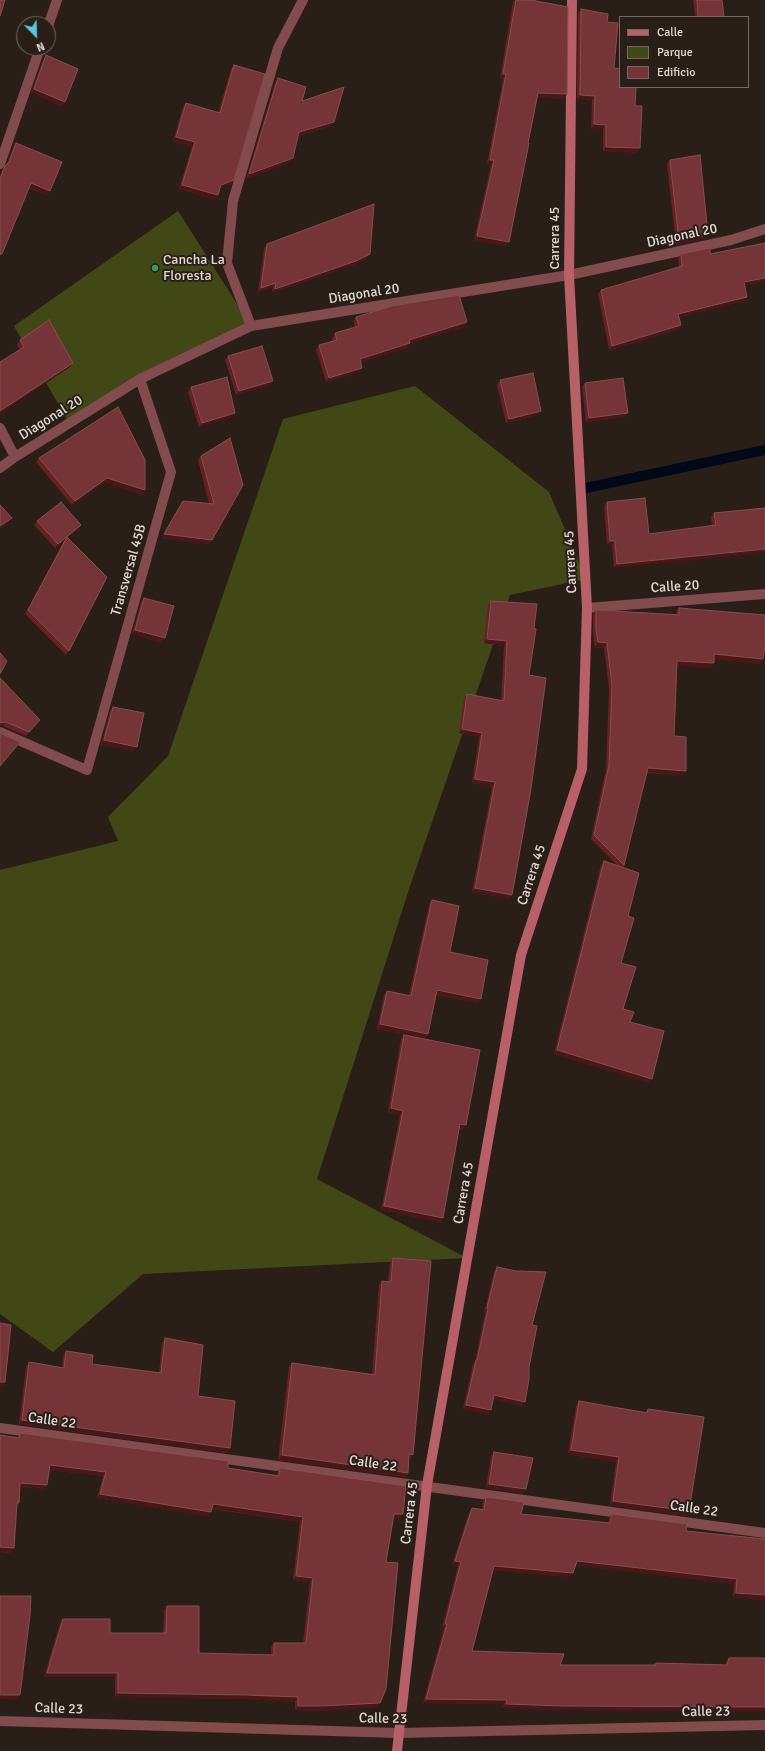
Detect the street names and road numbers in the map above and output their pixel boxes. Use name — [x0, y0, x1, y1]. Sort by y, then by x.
street label: Carrera 45 — [547, 207, 563, 269]
street label: Diagonal 20 — [645, 220, 719, 252]
street label: Diagonal 20 — [327, 280, 401, 308]
street label: Diagonal 20 — [16, 392, 86, 444]
street label: Transversal 45B — [108, 522, 150, 618]
street label: Carrera 45 — [561, 530, 581, 594]
street label: Calle 20 — [650, 577, 700, 597]
street label: Carrera 45 — [514, 843, 550, 907]
street label: Carrera 45 — [450, 1161, 478, 1225]
street label: Calle 22 — [27, 1409, 77, 1433]
street label: Calle 22 — [348, 1452, 398, 1476]
street label: Carrera 45 — [398, 1481, 422, 1545]
street label: Calle 22 — [669, 1497, 719, 1521]
street label: Calle 23 — [34, 1700, 84, 1718]
street label: Calle 23 — [682, 1703, 730, 1721]
street label: Calle 23 — [359, 1710, 407, 1728]

